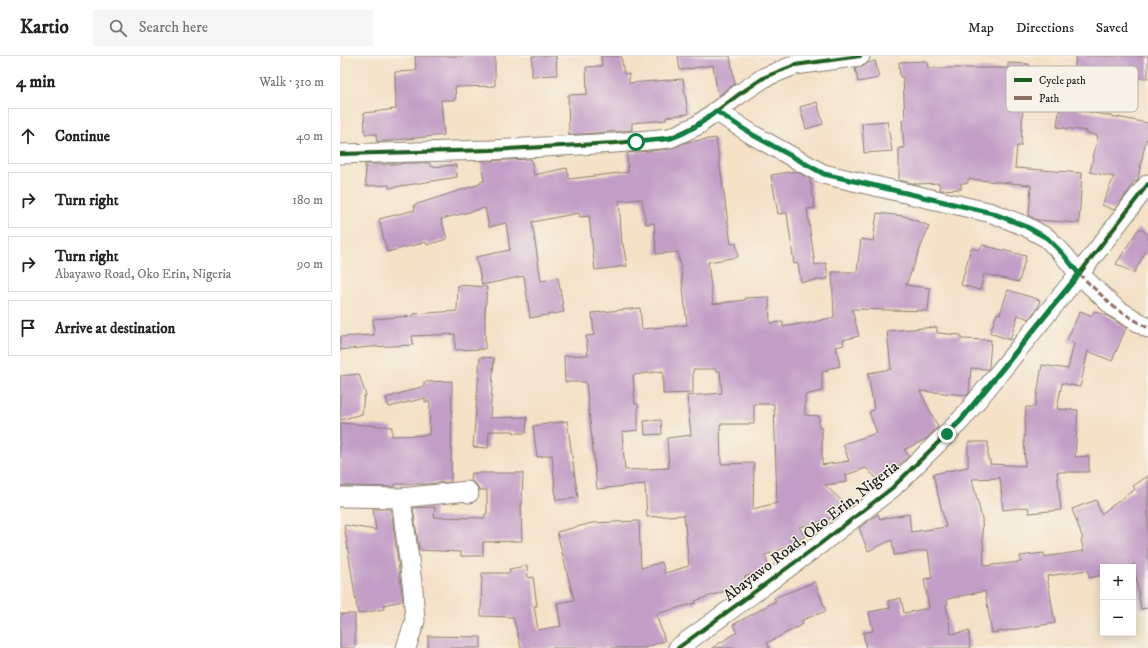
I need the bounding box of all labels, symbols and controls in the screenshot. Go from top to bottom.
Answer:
search box [93,10,373,46]
text: Kartio [20,16,69,39]
icon: search [107,17,129,39]
text: Search here [139,18,208,37]
text: Map [968,19,994,37]
text: Directions [1016,19,1074,37]
text: Saved [1096,19,1128,37]
legend [1006,66,1138,112]
text: 4 min [16,71,55,93]
text: Walk · 310 m [259,74,324,90]
text: Cycle path [1039,74,1086,88]
text: Path [1039,92,1060,106]
icon: ahead [17,125,39,147]
text: Continue [55,127,110,146]
text: 40 m [296,128,323,144]
route start [627,133,645,151]
icon: right [17,189,39,211]
text: Turn right [55,191,118,210]
text: 180 m [292,192,323,208]
text: Turn right [55,247,118,266]
icon: right [17,253,39,275]
text: 90 m [297,256,323,272]
text: Abayawo Road, Oko Erin, Nigeria [55,266,231,282]
icon: arrive [17,317,39,339]
text: Arrive at destination [55,319,175,338]
route end [938,425,956,443]
street label: Abayawo Road, Oko Erin, Nigeria [719,456,903,606]
map controls [1100,564,1136,636]
button: + [1100,564,1136,600]
button: − [1100,600,1136,636]

